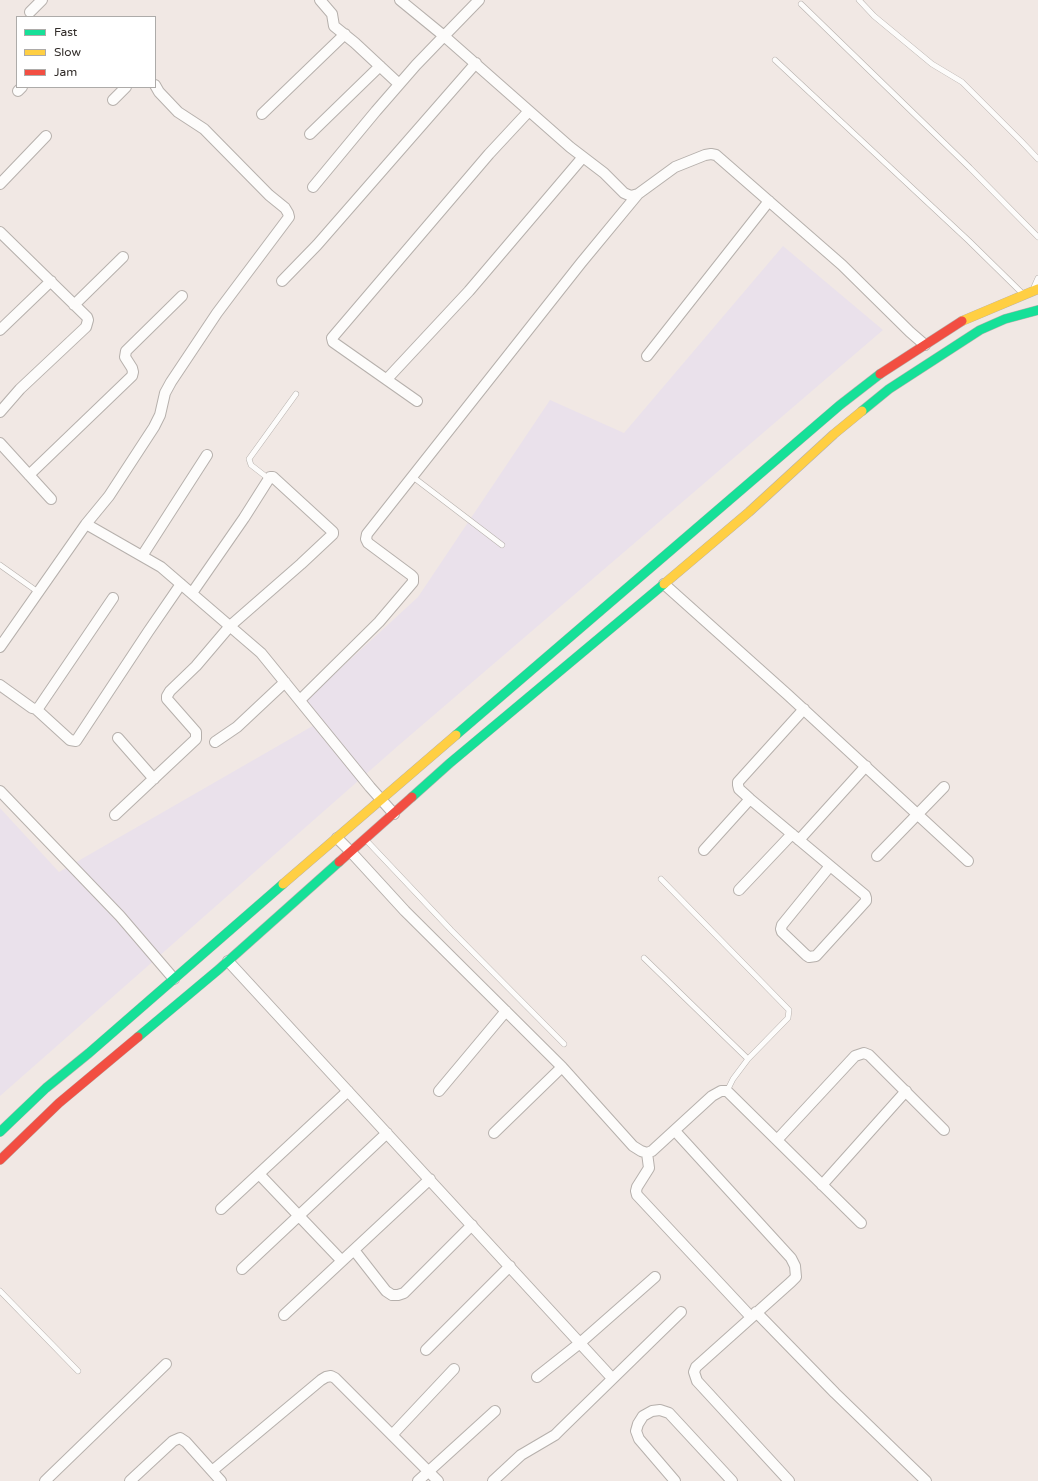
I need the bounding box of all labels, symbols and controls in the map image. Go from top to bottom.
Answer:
legend [16,16,156,88]
text: Fast [54,25,77,39]
text: Slow [54,45,81,59]
text: Jam [54,65,77,79]

